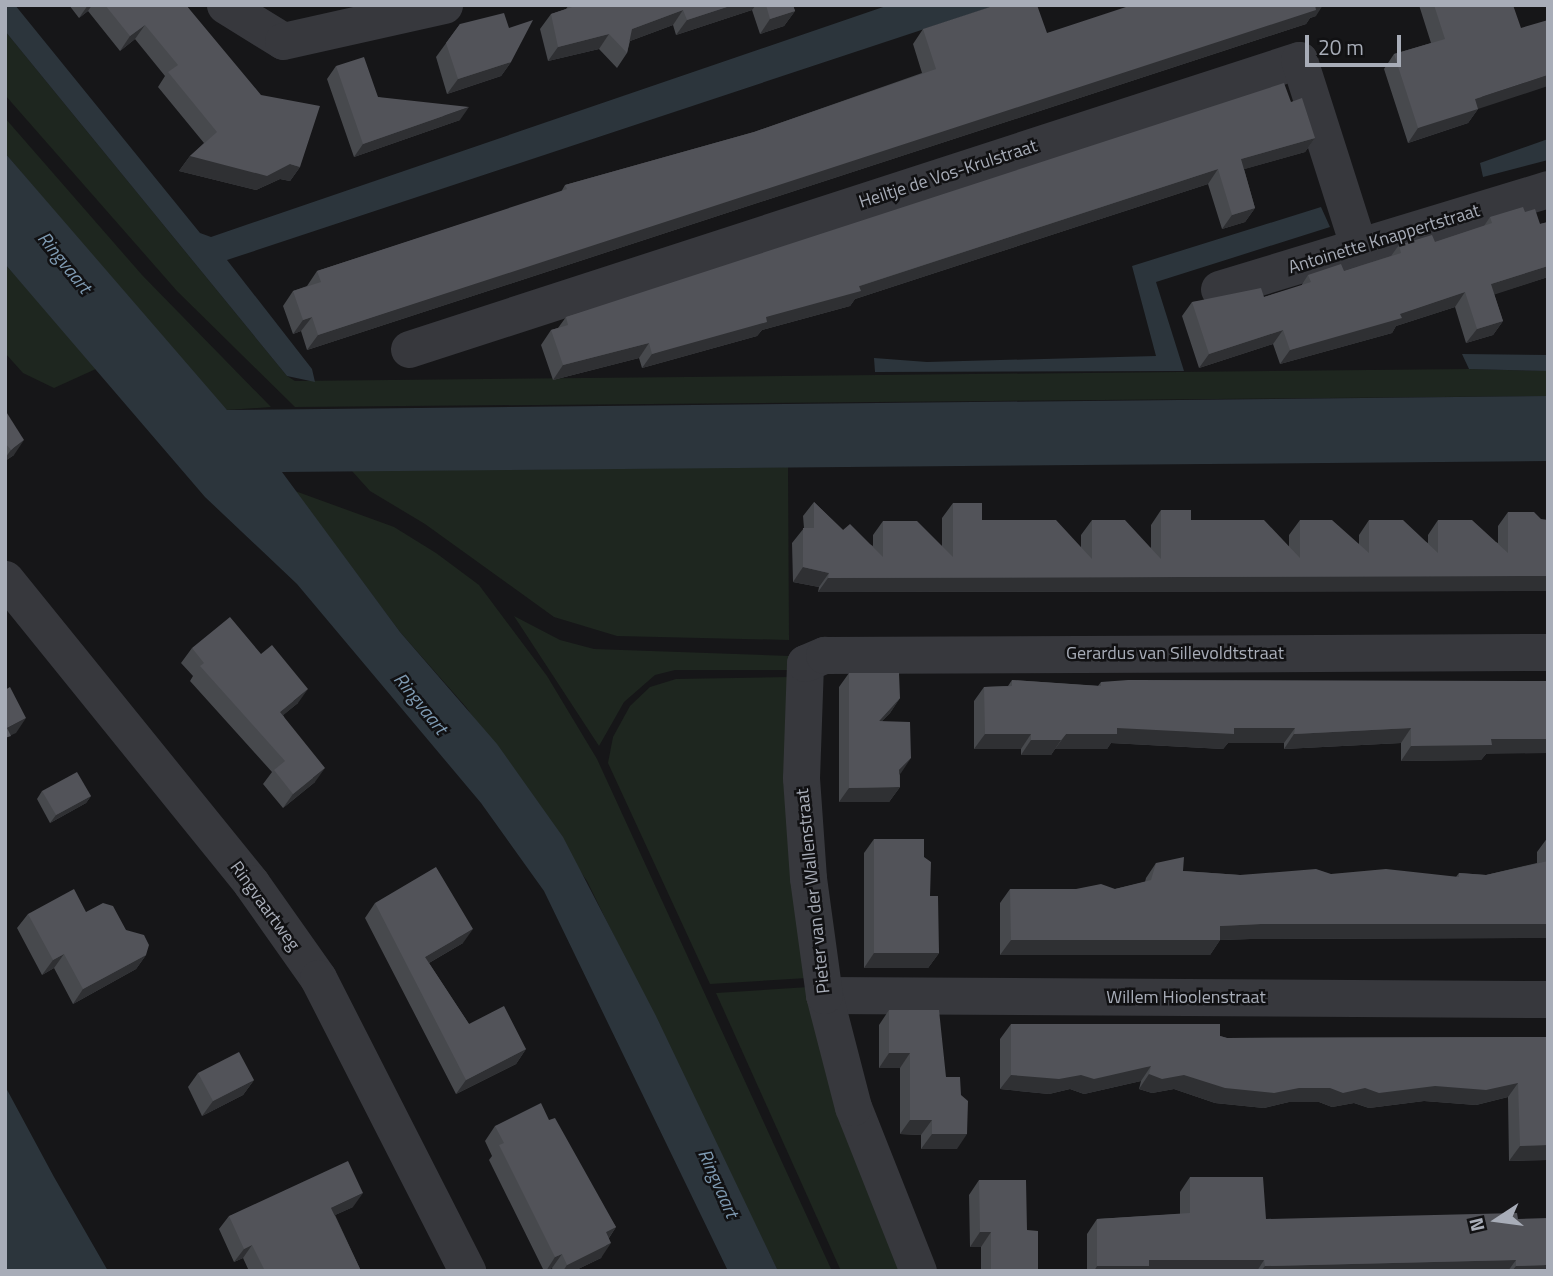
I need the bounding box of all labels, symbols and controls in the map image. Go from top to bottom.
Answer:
scale bar [1308,21,1404,65]
text: 20 m [1318,31,1364,63]
street label: Heiltje de Vos-Krulstraat [856,135,1040,213]
street label: Antoinette Knappertstraat [1286,200,1482,278]
water label: Ringvaart [33,227,97,297]
street label: Gerardus van Sillevoldtstraat [1066,642,1284,664]
water label: Ringvaart [389,668,453,738]
street label: Pieter van der Wallenstraat [791,787,835,995]
street label: Ringvaartweg [225,857,305,955]
street label: Willem Hioolenstraat [1106,986,1266,1008]
water label: Ringvaart [694,1145,744,1221]
north arrow [1462,1185,1532,1255]
text: N [1460,1215,1492,1235]

